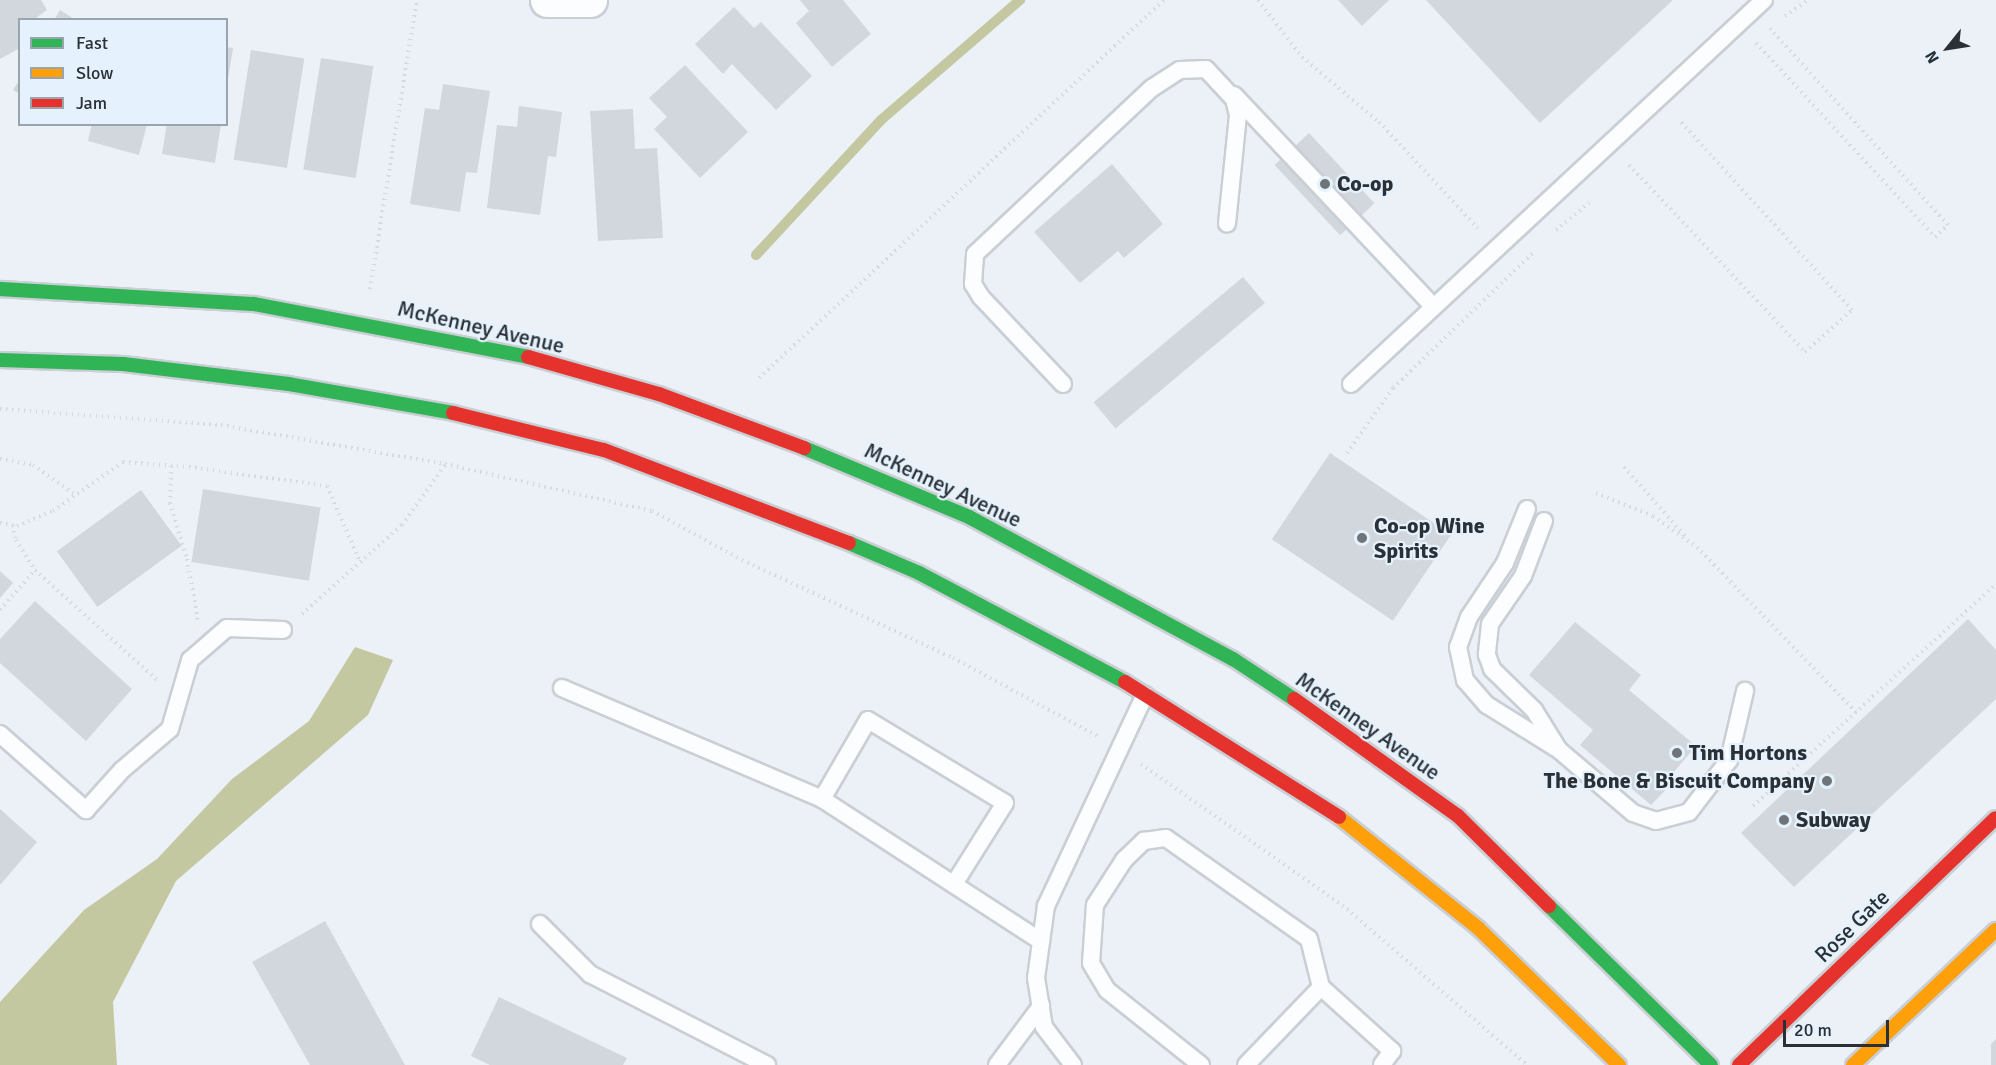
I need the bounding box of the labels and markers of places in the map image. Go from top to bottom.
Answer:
place label: Co-op [1337,171,1393,197]
marker: Co-op [1318,177,1332,191]
place label: Co-op Wine Spirits [1374,512,1485,564]
marker: Co-op Wine Spirits [1355,531,1369,545]
place label: Tim Hortons [1689,740,1807,766]
marker: Tim Hortons [1670,746,1684,760]
place label: The Bone & Biscuit Company [1544,768,1815,794]
marker: The Bone & Biscuit Company [1820,774,1834,788]
place label: Subway [1796,807,1871,833]
marker: Subway [1777,813,1791,827]

